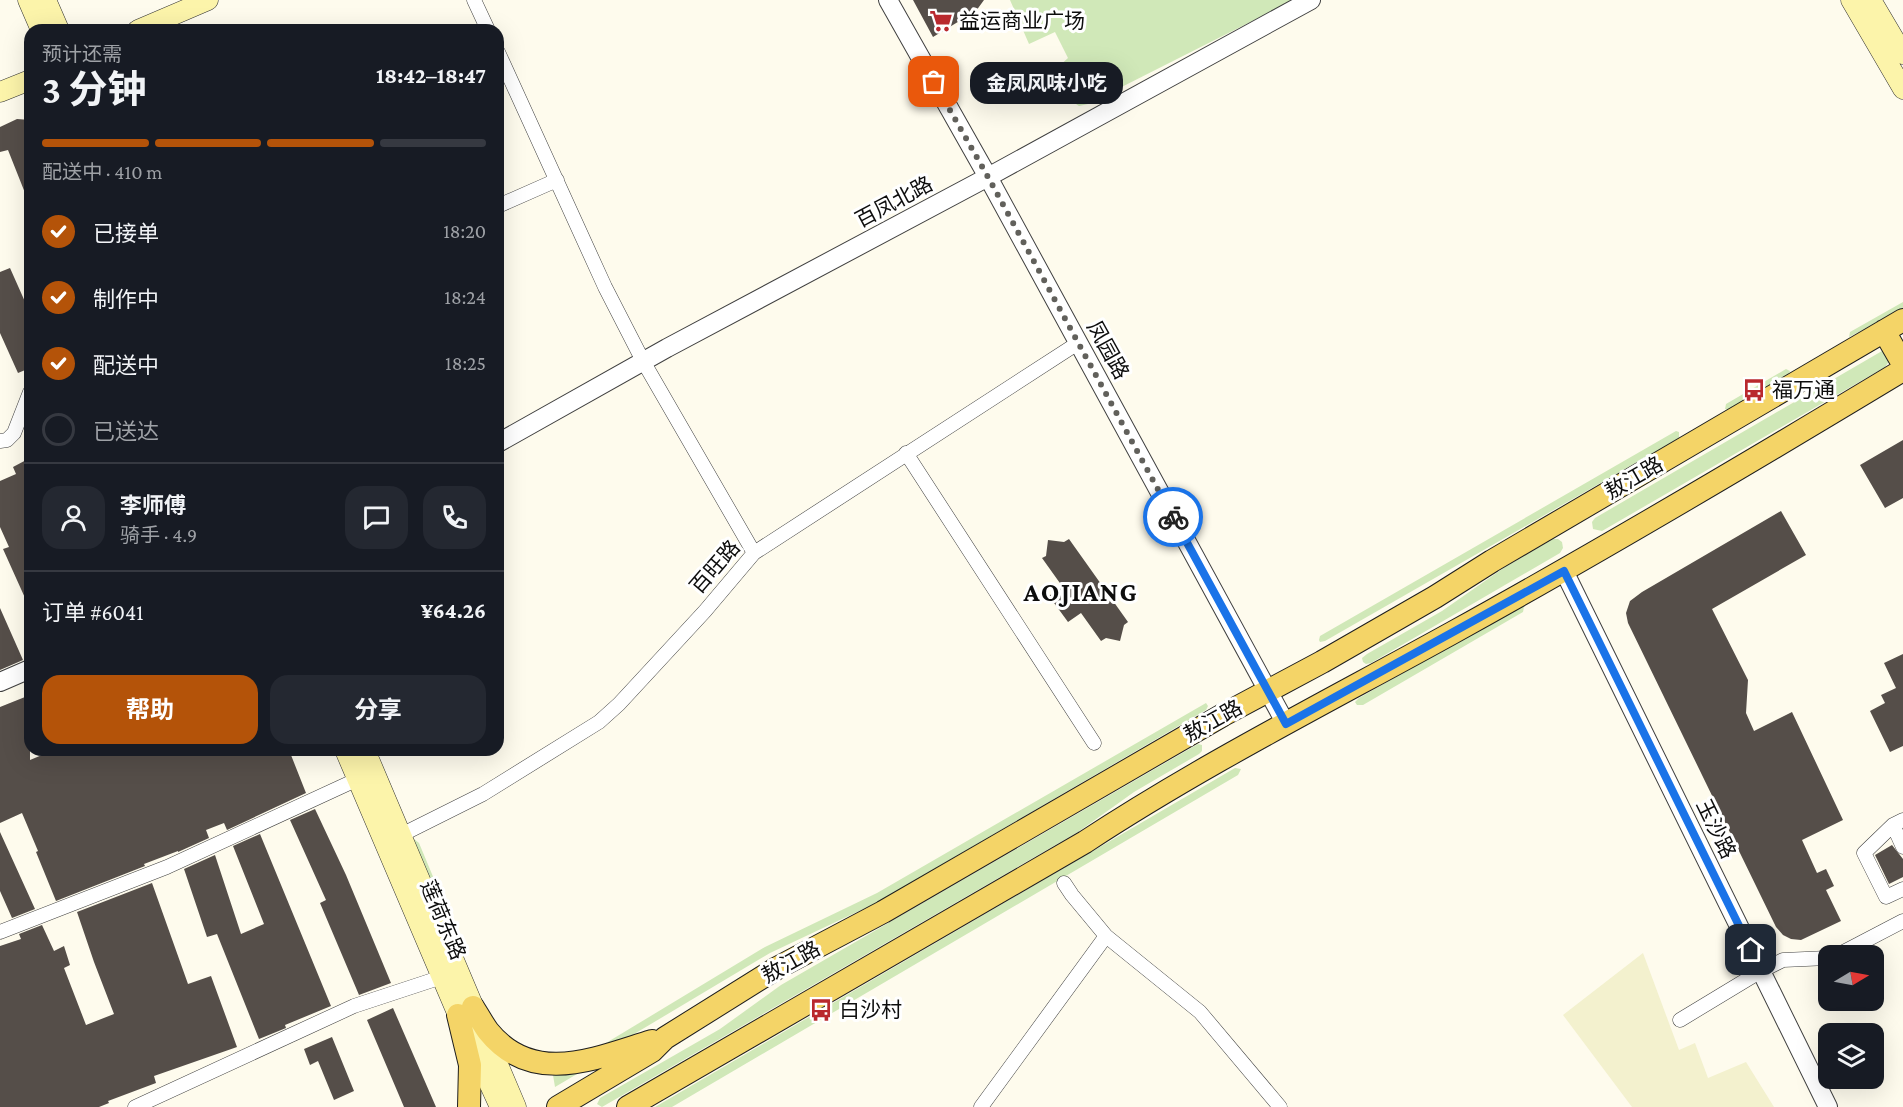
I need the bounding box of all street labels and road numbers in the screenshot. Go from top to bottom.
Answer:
street label: 百凤北路 [851,172,937,232]
street label: 凤园路 [1082,317,1134,383]
street label: 敖江路 [1601,452,1667,504]
street label: 百旺路 [685,535,745,599]
street label: 敖江路 [1180,695,1246,747]
street label: 玉沙路 [1691,795,1741,863]
street label: 莲荷东路 [416,877,470,963]
street label: 敖江路 [758,936,824,988]

